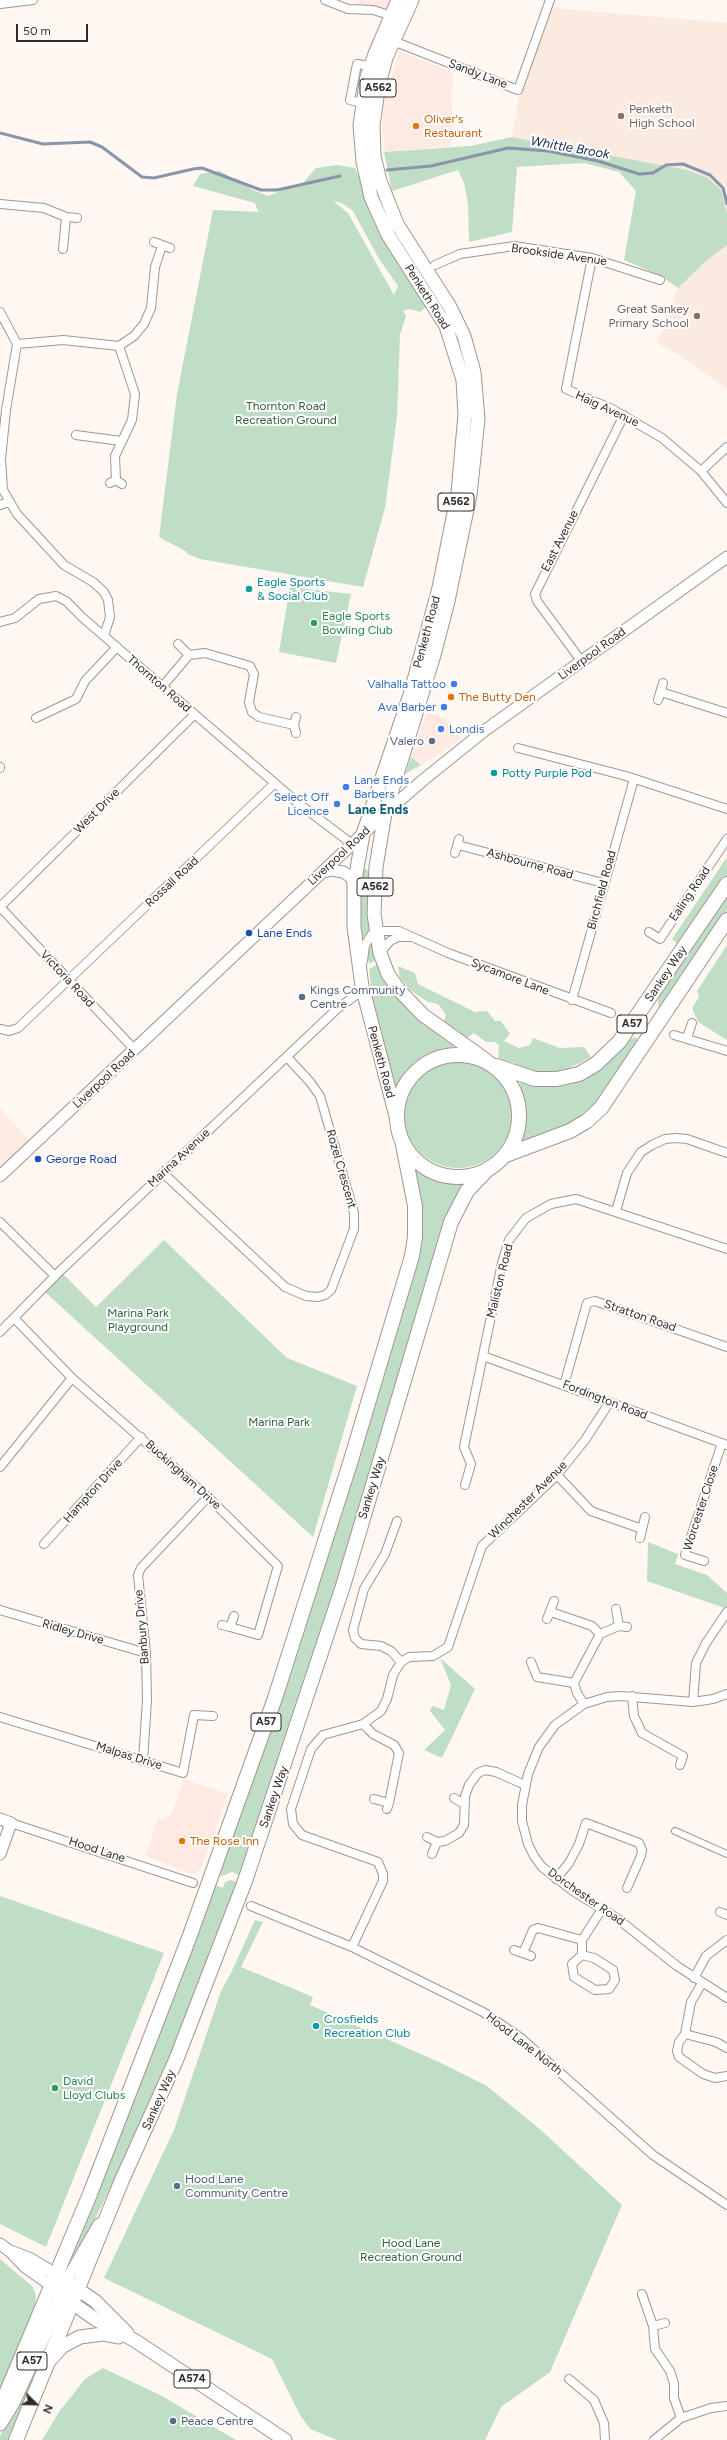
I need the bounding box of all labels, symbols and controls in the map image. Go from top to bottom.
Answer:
scale bar [18,16,90,42]
text: 50 m [23,24,51,38]
street label: Sandy Lane [446,56,510,92]
road number: A562 [360,79,396,97]
place label: Penketh High School [629,102,695,130]
marker: Penketh High School [616,111,626,121]
place label: Oliver's Restaurant [424,112,482,140]
marker: Oliver's Restaurant [411,121,421,131]
water label: Whittle Brook [529,133,611,163]
street label: Brookside Avenue [510,241,608,269]
street label: Penketh Road [401,262,453,332]
place label: Great Sankey Primary School [608,302,689,330]
marker: Great Sankey Primary School [692,311,702,321]
street label: Haig Avenue [573,388,641,430]
park label: Thornton Road Recreation Ground [235,399,337,427]
road number: A562 [438,493,474,511]
street label: East Avenue [538,508,582,574]
place label: Eagle Sports & Social Club [257,575,328,603]
marker: Eagle Sports & Social Club [244,584,254,594]
street label: Penketh Road [410,594,444,670]
place label: Eagle Sports Bowling Club [322,609,393,637]
marker: Eagle Sports Bowling Club [309,618,319,628]
street label: Liverpool Road [555,625,629,683]
street label: Thornton Road [124,652,194,716]
place label: Valhalla Tattoo [367,677,446,691]
marker: Valhalla Tattoo [449,679,459,689]
place label: The Butty Den [459,690,536,704]
marker: The Butty Den [446,692,456,702]
place label: Ava Barber [378,700,436,714]
marker: Ava Barber [439,702,449,712]
place label: Londis [449,722,484,736]
marker: Londis [436,724,446,734]
place label: Valero [390,734,424,748]
marker: Valero [427,736,437,746]
place label: Potty Purple Pod [502,766,592,780]
marker: Potty Purple Pod [489,768,499,778]
place label: Lane Ends Barbers [354,773,409,801]
marker: Lane Ends Barbers [341,782,351,792]
street label: West Drive [71,785,123,837]
place label: Select Off Licence [274,790,329,818]
marker: Select Off Licence [332,799,342,809]
district label: Lane Ends [348,802,408,818]
street label: Liverpool Road [305,823,373,889]
street label: Ashbourne Road [485,846,575,882]
street label: Birchfield Road [585,849,619,931]
street label: Rossall Road [142,854,202,910]
street label: Ealing Road [666,864,714,924]
road number: A562 [357,878,393,896]
place label: Lane Ends [257,926,312,940]
marker: Lane Ends [244,928,254,938]
street label: Sankey Way [642,943,690,1005]
street label: Victoria Road [37,948,97,1010]
street label: Sycamore Lane [469,955,551,999]
place label: Kings Community Centre [310,983,405,1011]
marker: Kings Community Centre [297,992,307,1002]
road number: A57 [617,1015,647,1033]
street label: Penketh Road [364,1024,398,1100]
street label: Liverpool Road [70,1046,138,1112]
street label: Marina Avenue [145,1126,213,1190]
street label: Rozel Crescent [323,1128,359,1210]
place label: George Road [46,1152,117,1166]
marker: George Road [33,1154,43,1164]
street label: Maliston Road [484,1242,516,1320]
street label: Stratton Road [602,1297,678,1335]
park label: Marina Park Playground [107,1306,169,1334]
street label: Fordington Road [561,1377,649,1423]
park label: Marina Park [248,1415,310,1429]
street label: Buckingham Drive [142,1437,224,1513]
street label: Sankey Way [356,1455,388,1521]
street label: Hampton Drive [60,1456,126,1526]
street label: Winchester Avenue [486,1458,570,1542]
street label: Worcester Close [680,1463,722,1553]
street label: Banbury Drive [132,1589,152,1665]
street label: Ridley Drive [41,1616,105,1648]
road number: A57 [251,1713,281,1731]
street label: Malpas Drive [94,1739,164,1773]
street label: Sankey Way [257,1764,291,1830]
street label: Hood Lane [67,1834,127,1866]
place label: The Rose Inn [190,1834,259,1848]
marker: The Rose Inn [177,1836,187,1846]
street label: Dorchester Road [545,1865,627,1929]
street label: Hood Lane North [483,2010,565,2078]
place label: Crosfields Recreation Club [324,2012,410,2040]
marker: Crosfields Recreation Club [311,2021,321,2031]
street label: Sankey Way [139,2067,179,2133]
place label: David Lloyd Clubs [63,2074,125,2102]
marker: David Lloyd Clubs [50,2083,60,2093]
place label: Hood Lane Community Centre [185,2172,288,2200]
marker: Hood Lane Community Centre [172,2181,182,2191]
park label: Hood Lane Recreation Ground [360,2236,462,2264]
road number: A57 [17,2352,47,2370]
road number: A574 [174,2370,210,2388]
north arrow [16,2384,56,2424]
text: N [40,2402,55,2415]
place label: Peace Centre [181,2414,254,2428]
marker: Peace Centre [168,2416,178,2426]

